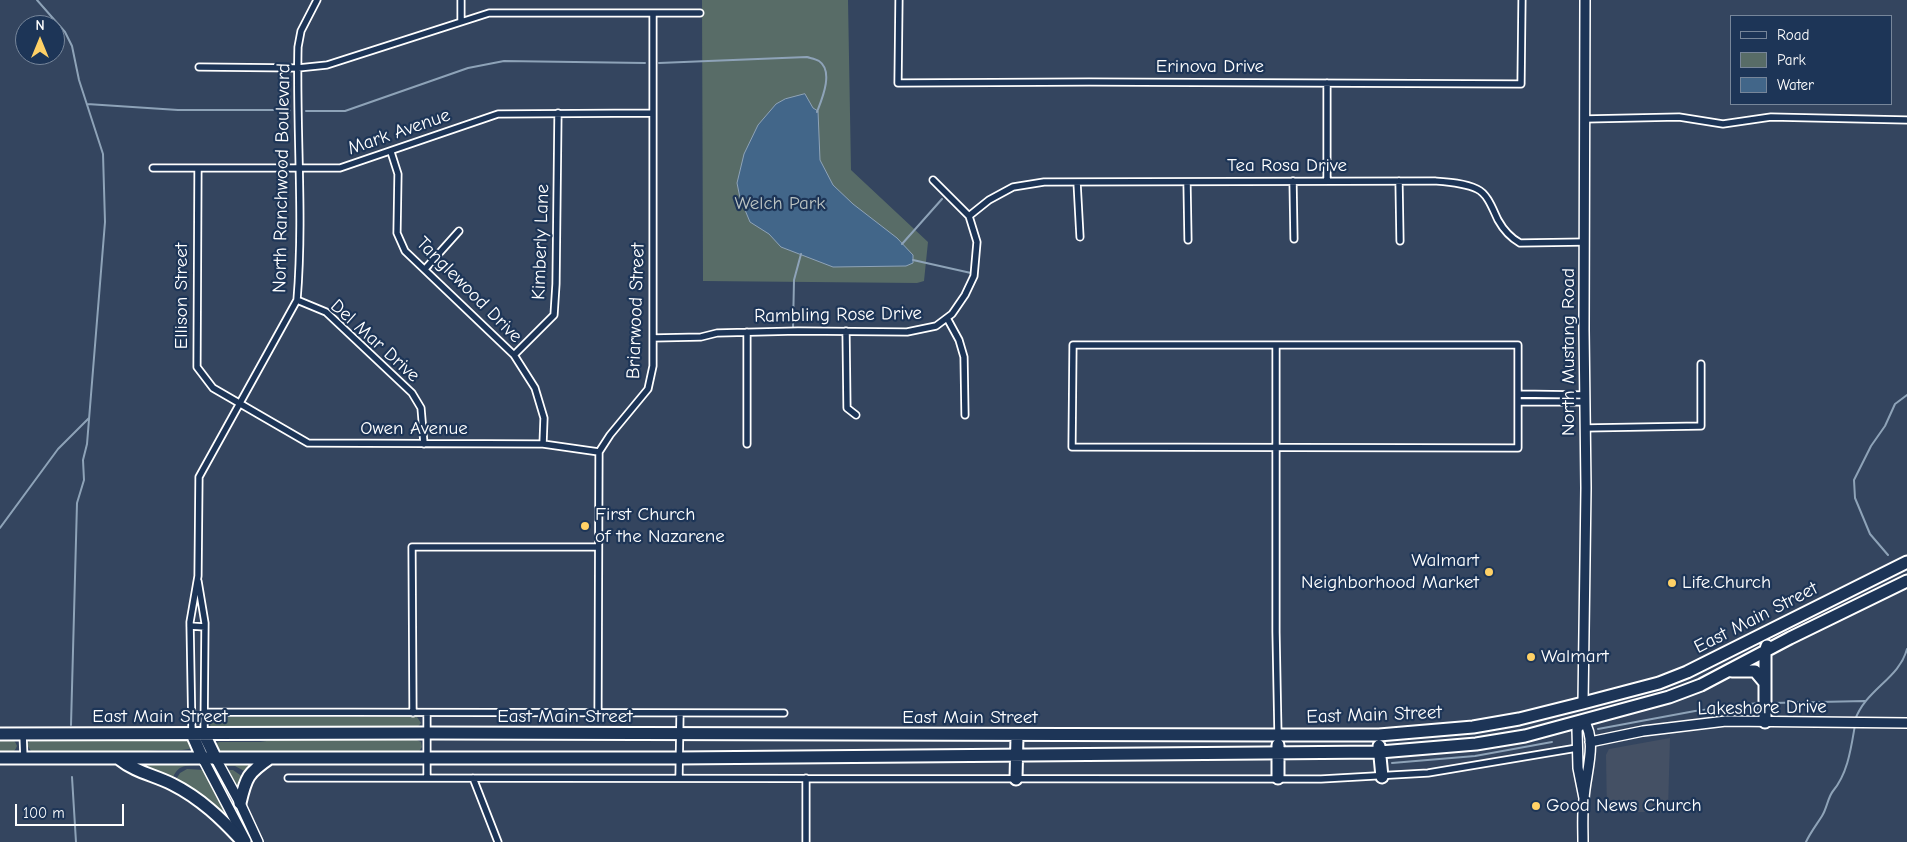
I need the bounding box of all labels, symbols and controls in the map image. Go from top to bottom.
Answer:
north arrow [15,15,65,65]
legend [1730,15,1892,105]
text: N [35,17,45,34]
text: Road [1777,26,1809,44]
text: Park [1777,51,1806,69]
street label: Erinova Drive [1156,56,1264,78]
street label: North Ranchwood Boulevard [269,63,295,293]
text: Water [1777,76,1814,94]
street label: Mark Avenue [345,104,453,160]
street label: Tea Rosa Drive [1227,155,1347,177]
street label: Kimberly Lane [528,184,554,300]
park label: Welch Park [735,193,825,215]
street label: Tanglewood Drive [411,232,527,348]
street label: Ellison Street [171,243,193,349]
street label: Briarwood Street [622,243,650,379]
street label: North Mustang Road [1558,268,1580,436]
street label: Del Mar Drive [326,295,424,387]
street label: Rambling Rose Drive [754,302,922,328]
street label: Owen Avenue [360,418,468,440]
place label: First Church of the Nazarene [595,504,725,548]
marker: First Church of the Nazarene [579,520,591,532]
place label: Walmart Neighborhood Market [1301,550,1479,594]
marker: Walmart Neighborhood Market [1483,566,1495,578]
place label: Life.Church [1682,572,1771,594]
marker: Life.Church [1666,577,1678,589]
street label: East Main Street [1690,577,1822,659]
place label: Walmart [1541,646,1609,668]
marker: Walmart [1525,651,1537,663]
street label: Lakeshore Drive [1697,695,1827,721]
street label: East Main Street [1306,701,1442,729]
street label: East Main Street [92,706,228,728]
street label: East Main Street [497,706,633,728]
street label: East Main Street [902,707,1038,729]
scale bar [18,794,126,826]
place label: Good News Church [1546,795,1702,817]
marker: Good News Church [1530,800,1542,812]
text: 100 m [23,804,65,822]

